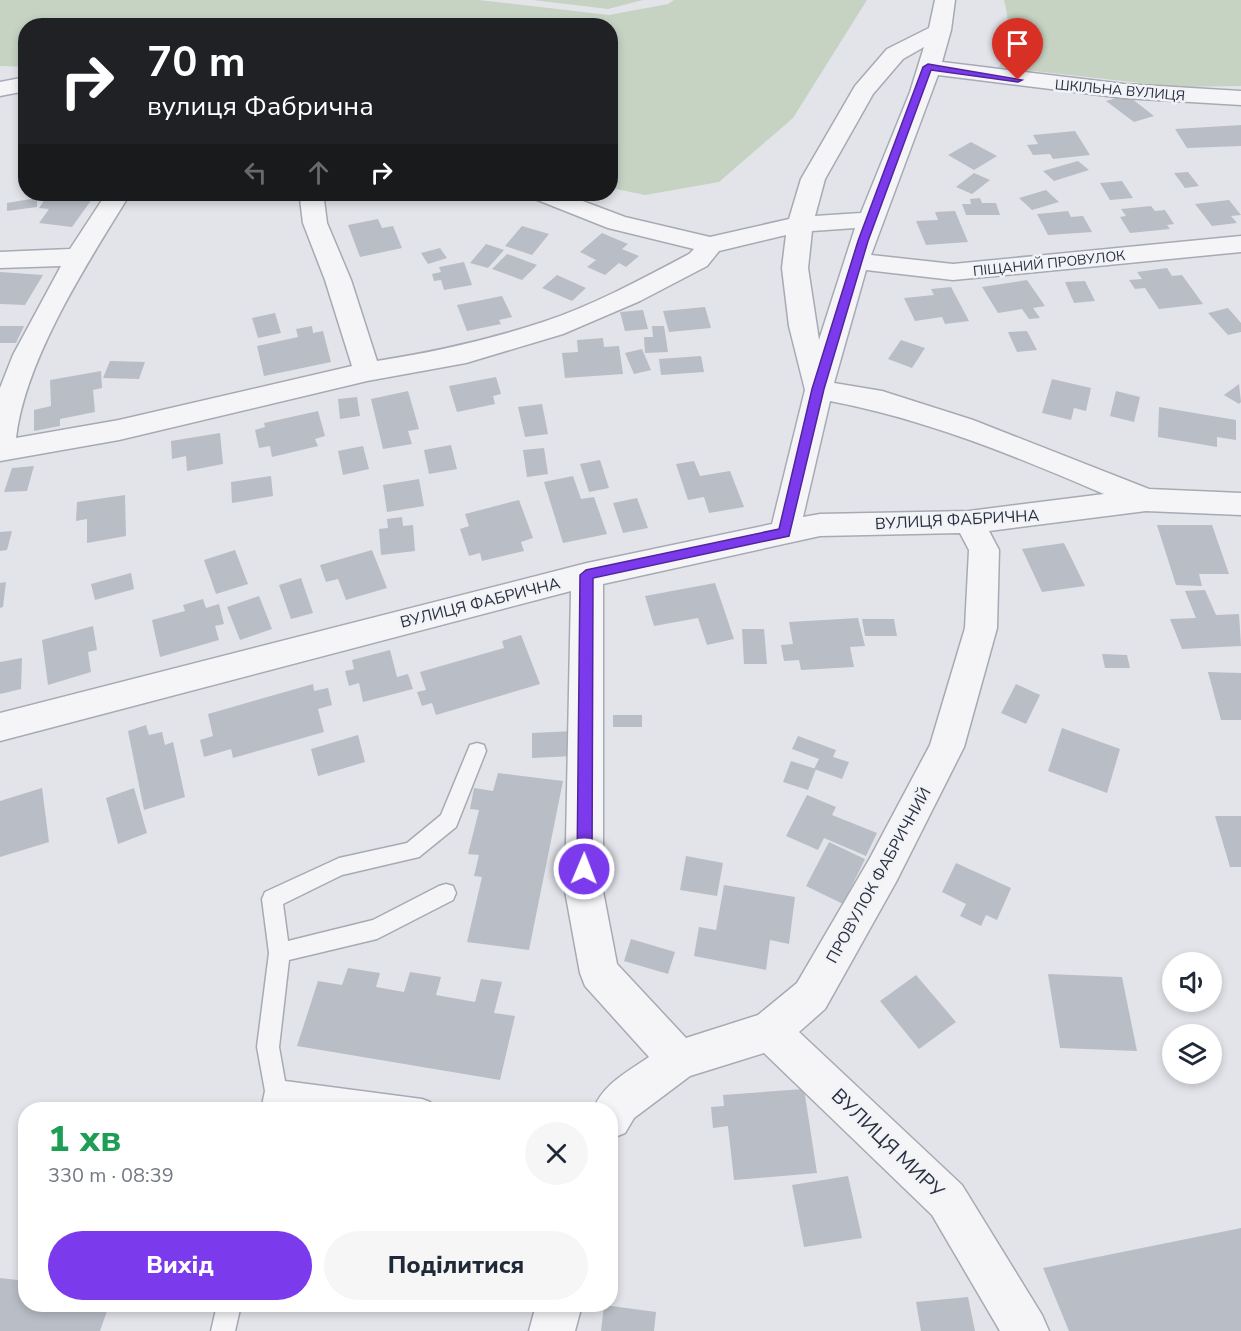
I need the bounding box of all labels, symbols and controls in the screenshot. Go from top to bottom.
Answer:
pin [992,18,1043,80]
icon: arrive [1001,27,1034,60]
text: 70 m [147,34,246,91]
icon: right [48,42,126,120]
street label: ШКІЛЬНА ВУЛИЦЯ [1054,75,1186,106]
text: вулиця Фабрична [147,88,374,125]
icon: left [239,156,272,189]
icon: ahead [302,156,335,189]
icon: right [365,156,398,189]
street label: ПІЩАНИЙ ПРОВУЛОК [972,246,1126,281]
street label: ВУЛИЦЯ ФАБРИЧНА [874,505,1040,535]
street label: ВУЛИЦЯ ФАБРИЧНА [398,572,563,634]
street label: ПРОВУЛОК ФАБРИЧНИЙ [821,784,936,967]
position arrow [552,837,616,901]
map controls [1162,952,1222,1084]
button: sound [1162,952,1222,1012]
button: layers [1162,1024,1222,1084]
street label: ВУЛИЦЯ МИРУ [825,1083,950,1204]
text: 1 хв [48,1115,121,1164]
button: close [525,1122,588,1185]
text: 330 m · 08:39 [48,1162,174,1189]
button: Вихід [48,1231,312,1300]
button: Поділитися [324,1231,588,1300]

